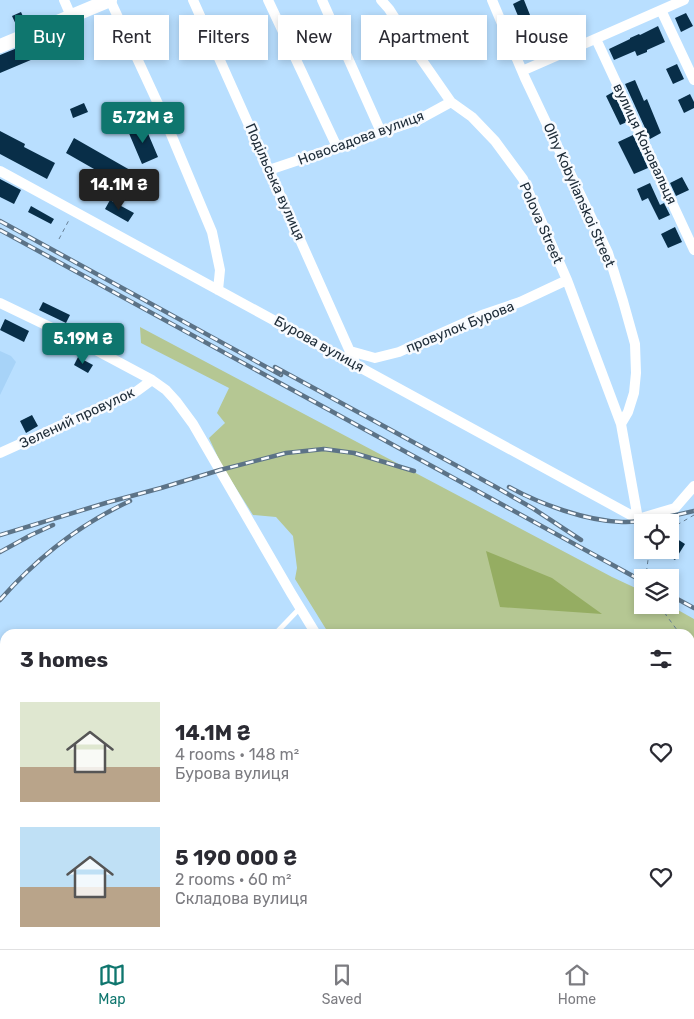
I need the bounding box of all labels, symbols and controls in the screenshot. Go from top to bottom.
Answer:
chip: Buy [15,15,84,60]
chip: Rent [94,15,169,60]
chip: Filters [179,15,268,60]
chip: New [278,15,351,60]
chip: Apartment [361,15,487,60]
chip: House [497,15,586,60]
street label: вулиця Коновальця [609,81,681,207]
pin: 5.72M ₴ [97,102,189,144]
street label: Новосадова вулиця [296,107,426,169]
text: 5.72M ₴ [112,108,174,127]
street label: Olhy Kobylianskoi Street [539,120,619,270]
street label: Подільська вулиця [242,121,308,243]
pin: 14.1M ₴ [73,168,165,211]
text: 14.1M ₴ [90,175,148,194]
street label: Polova Street [515,180,567,267]
street label: провулок Бурова [403,297,517,357]
street label: Бурова вулиця [271,312,367,376]
pin: 5.19M ₴ [37,322,129,365]
text: 5.19M ₴ [53,329,113,348]
street label: Зелений провулок [17,384,138,452]
map controls [634,514,679,614]
button: locate [634,514,679,559]
button: layers [634,569,679,614]
icon: filters [647,645,675,673]
text: 3 homes [20,647,108,672]
text: 14.1M ₴ [175,720,251,745]
icon: home [60,722,120,782]
icon: heart [647,738,675,766]
text: 4 rooms · 148 m² [175,745,299,764]
text: Бурова вулиця [175,764,289,783]
text: 5 190 000 ₴ [175,845,297,870]
icon: home [60,847,120,907]
icon: heart [647,863,675,891]
text: 2 rooms · 60 m² [175,870,292,889]
text: Складова вулиця [175,889,308,908]
tab: Map [98,961,126,1008]
tab: Saved [322,961,362,1008]
tab: Home [558,961,596,1008]

